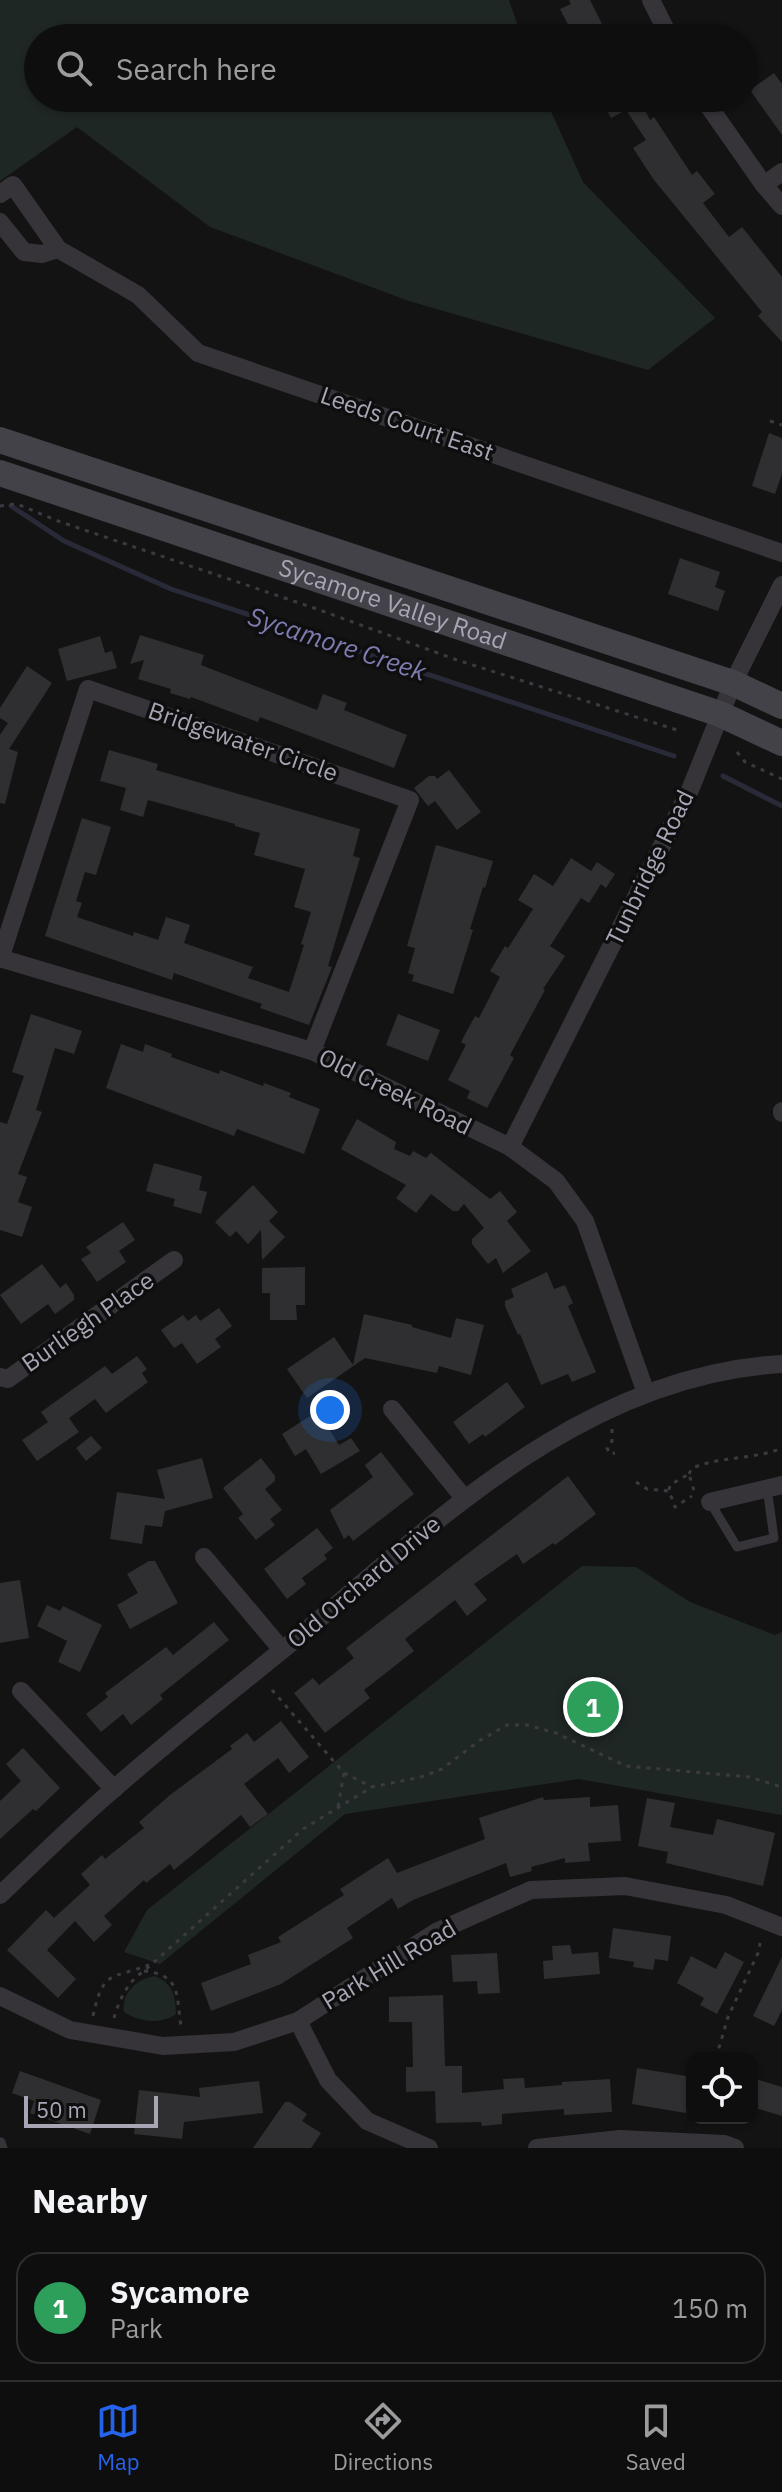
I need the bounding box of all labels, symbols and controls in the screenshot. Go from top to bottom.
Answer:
search box [24,24,758,112]
icon: search [52,46,96,90]
text: Search here [116,49,277,88]
street label: Leeds Court East [316,378,498,468]
street label: Sycamore Valley Road [275,550,511,656]
water label: Sycamore Creek [244,598,431,688]
street label: Bridgewater Circle [144,694,342,788]
street label: Tunbridge Road [598,785,701,951]
street label: Old Creek Road [314,1040,477,1142]
street label: Burliegh Place [15,1264,160,1379]
your location [310,1390,350,1430]
street label: Old Orchard Drive [280,1508,447,1655]
pin: 1 [567,1677,619,1737]
street label: Park Hill Road [316,1912,461,2017]
map controls [686,2052,758,2124]
button: locate [686,2052,758,2124]
scale bar [24,2092,158,2128]
text: 50 m [36,2095,87,2124]
text: Nearby [32,2178,147,2222]
text: Sycamore [110,2272,250,2311]
text: 1 [52,2291,68,2325]
text: 150 m [672,2291,748,2325]
text: Park [110,2311,163,2345]
tab: Map [96,2399,140,2476]
tab: Directions [333,2399,433,2476]
tab: Saved [626,2399,686,2476]

